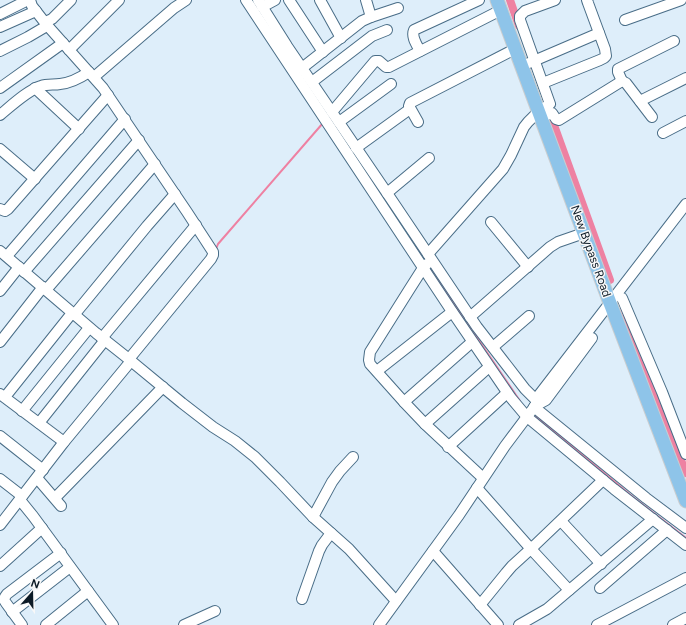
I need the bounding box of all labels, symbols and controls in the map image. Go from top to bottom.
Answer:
street label: New Bypass Road [568,203,614,299]
north arrow [12,573,52,613]
text: N [29,577,41,592]

